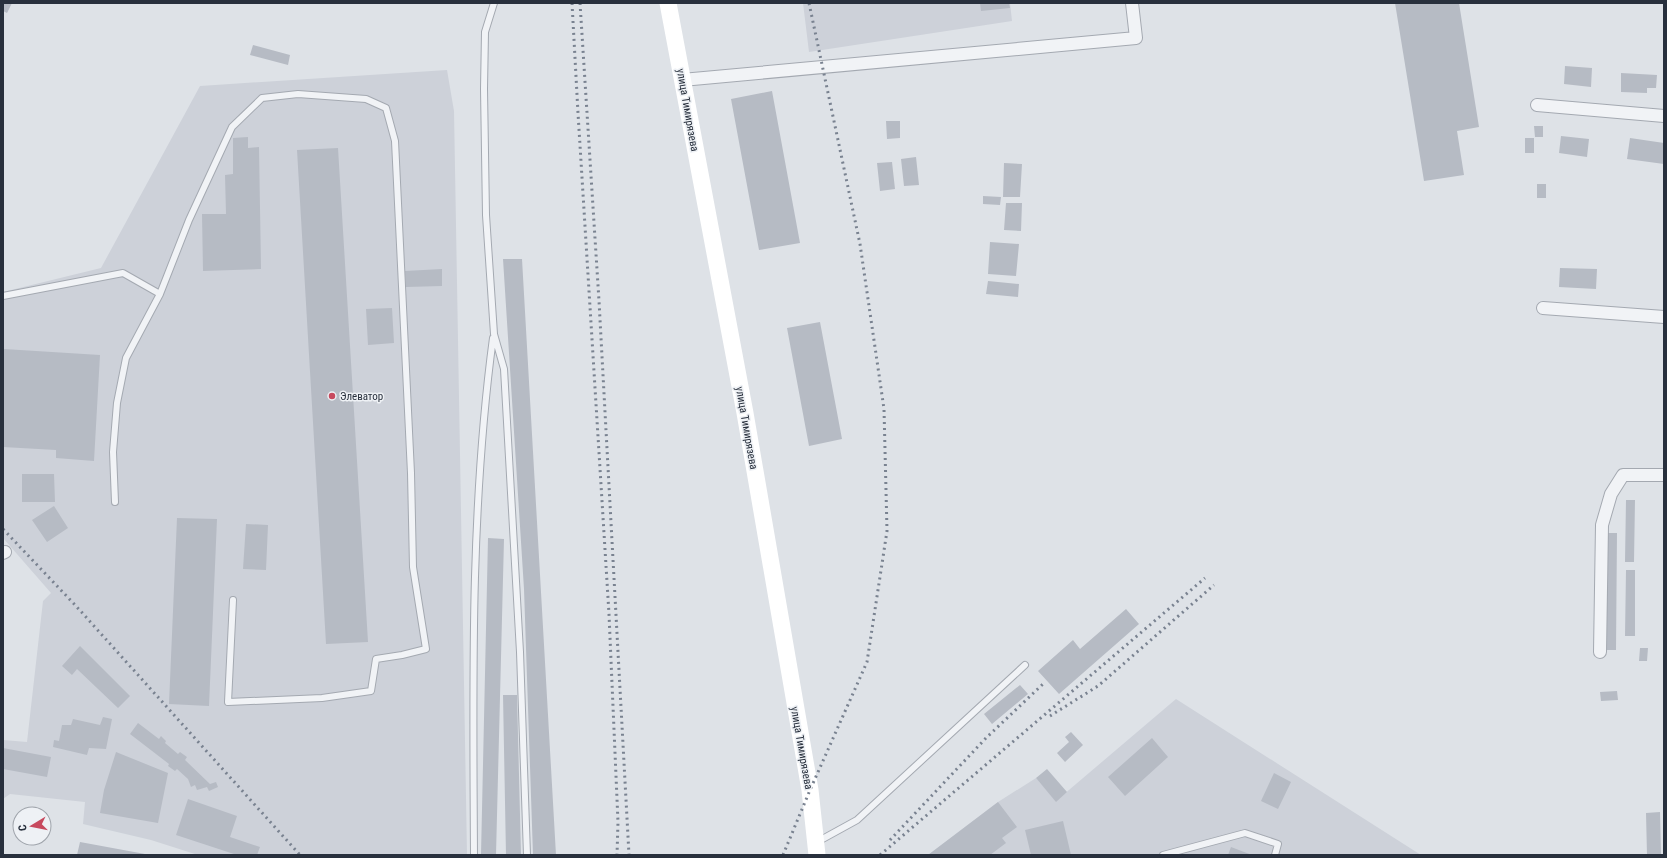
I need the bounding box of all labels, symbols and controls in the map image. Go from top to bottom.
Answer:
street label: улица Тимирязева [674,68,701,153]
street label: улица Тимирязева [733,386,760,471]
place label: Элеватор [340,390,383,403]
marker: Элеватор [327,391,337,401]
street label: улица Тимирязева [788,706,815,791]
north arrow [12,806,52,846]
text: С [16,823,30,832]

